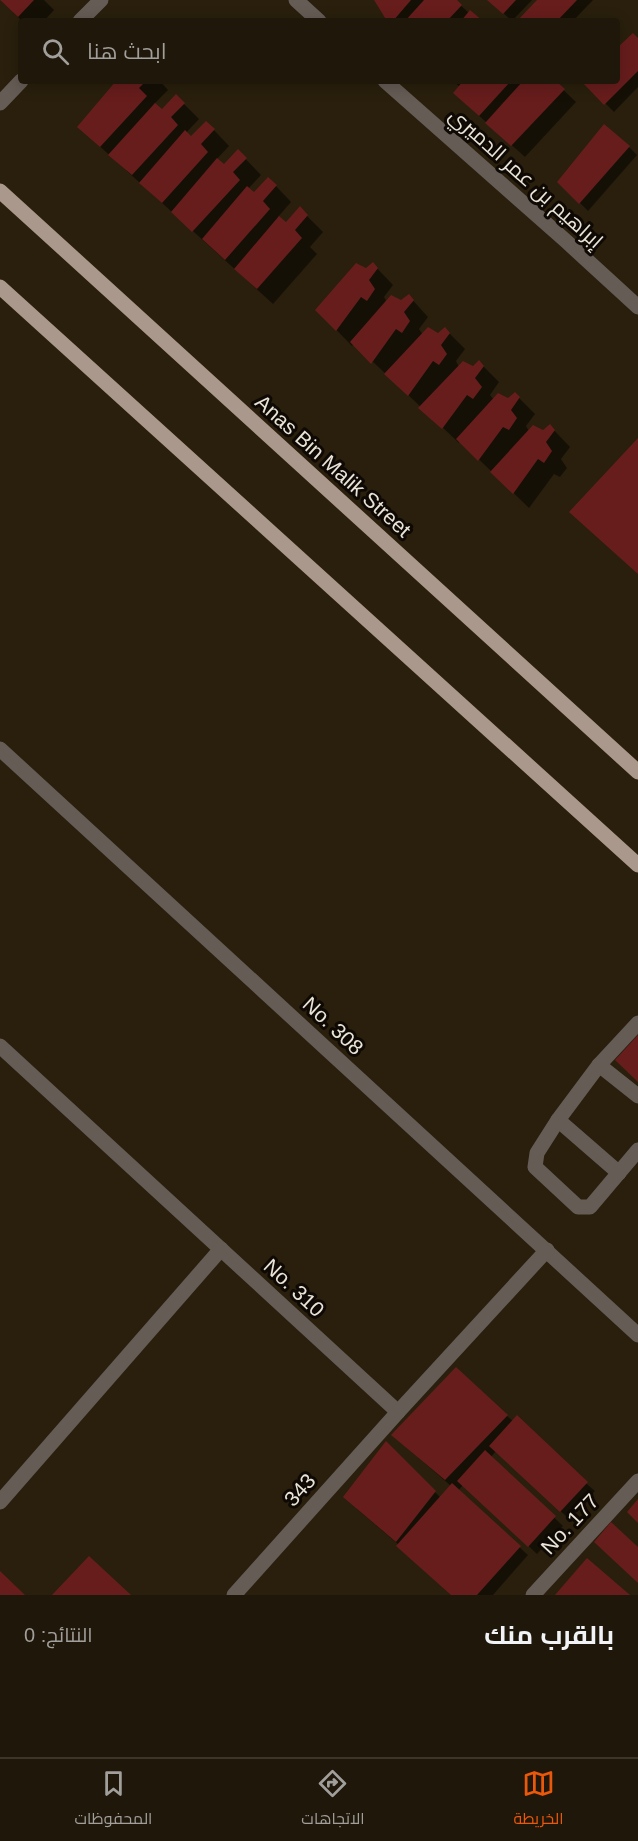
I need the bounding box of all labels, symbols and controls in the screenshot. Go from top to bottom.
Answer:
search box [18,18,620,84]
icon: search [39,35,72,68]
text: ابحث هنا [87,39,167,64]
street label: إبراهيم بن عمر الدميري [442,103,608,256]
street label: Anas Bin Malik Street [251,390,416,541]
street label: No. 308 [299,992,368,1059]
street label: No. 310 [260,1254,329,1321]
street label: 343 [279,1469,320,1510]
street label: No. 177 [536,1489,603,1558]
text: بالقرب منك [484,1620,614,1650]
text: النتائج: 0 [24,1624,93,1646]
tab: المحفوظات [74,1767,152,1833]
tab: الاتجاهات [301,1767,365,1833]
tab: الخريطة [514,1767,564,1833]

